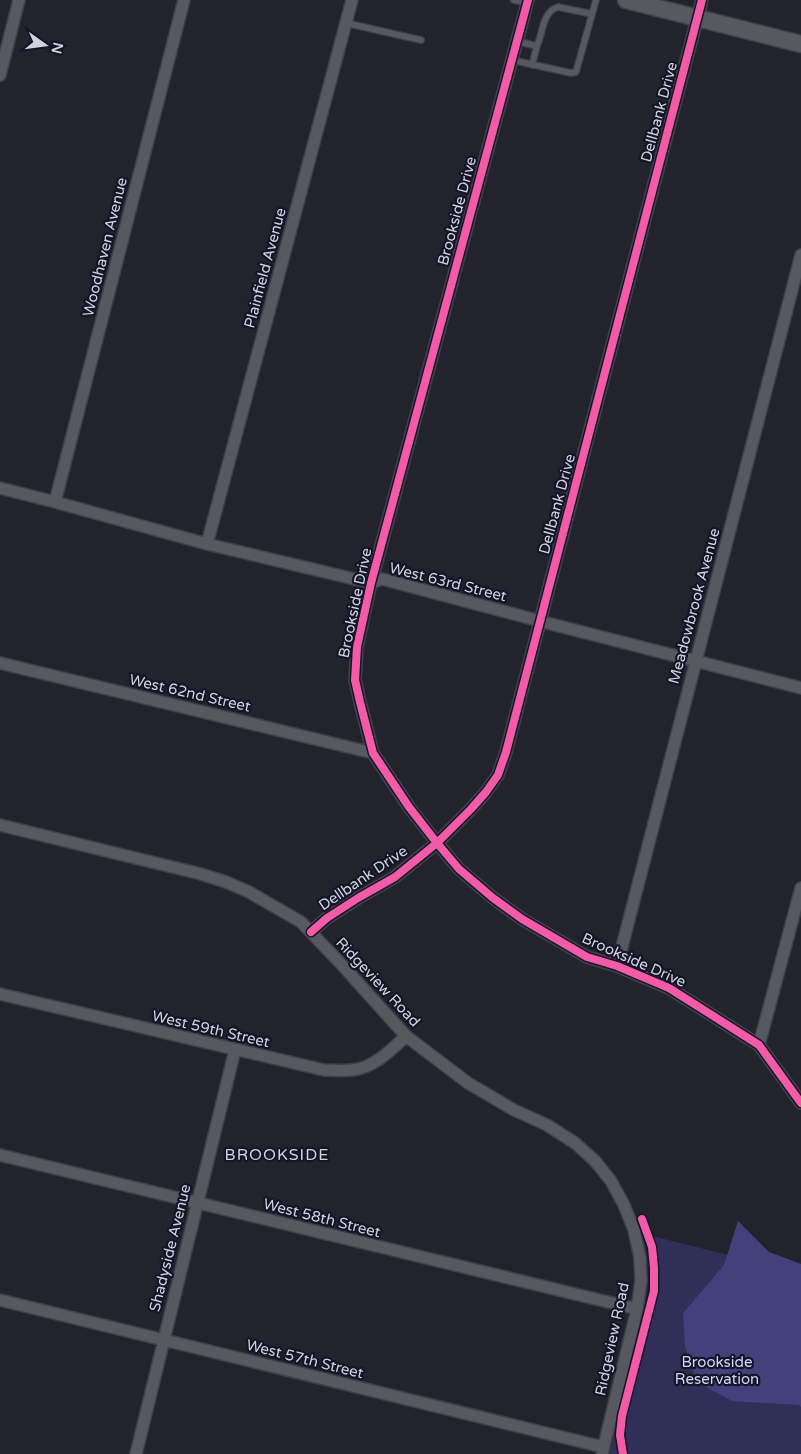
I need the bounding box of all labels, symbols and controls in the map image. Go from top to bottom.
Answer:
north arrow [20,20,70,70]
text: N [48,41,67,56]
street label: Dellbank Drive [637,60,681,164]
street label: Brookside Drive [434,155,480,267]
street label: Woodhaven Avenue [79,176,131,318]
street label: Plainfield Avenue [240,206,290,330]
street label: Dellbank Drive [535,452,579,556]
street label: Meadowbrook Avenue [665,526,723,686]
street label: Brookside Drive [335,546,375,660]
street label: West 63rd Street [387,559,509,605]
street label: West 62nd Street [128,670,253,716]
street label: Dellbank Drive [315,842,411,914]
street label: Brookside Drive [579,929,689,991]
street label: Ridgeview Road [332,934,424,1030]
street label: West 59th Street [150,1007,272,1051]
district label: BROOKSIDE [225,1145,329,1165]
street label: Shadyside Avenue [145,1182,195,1314]
street label: West 58th Street [261,1195,383,1241]
street label: Ridgeview Road [591,1281,633,1397]
street label: West 57th Street [244,1336,366,1382]
park label: Brookside Reservation [675,1353,759,1388]

